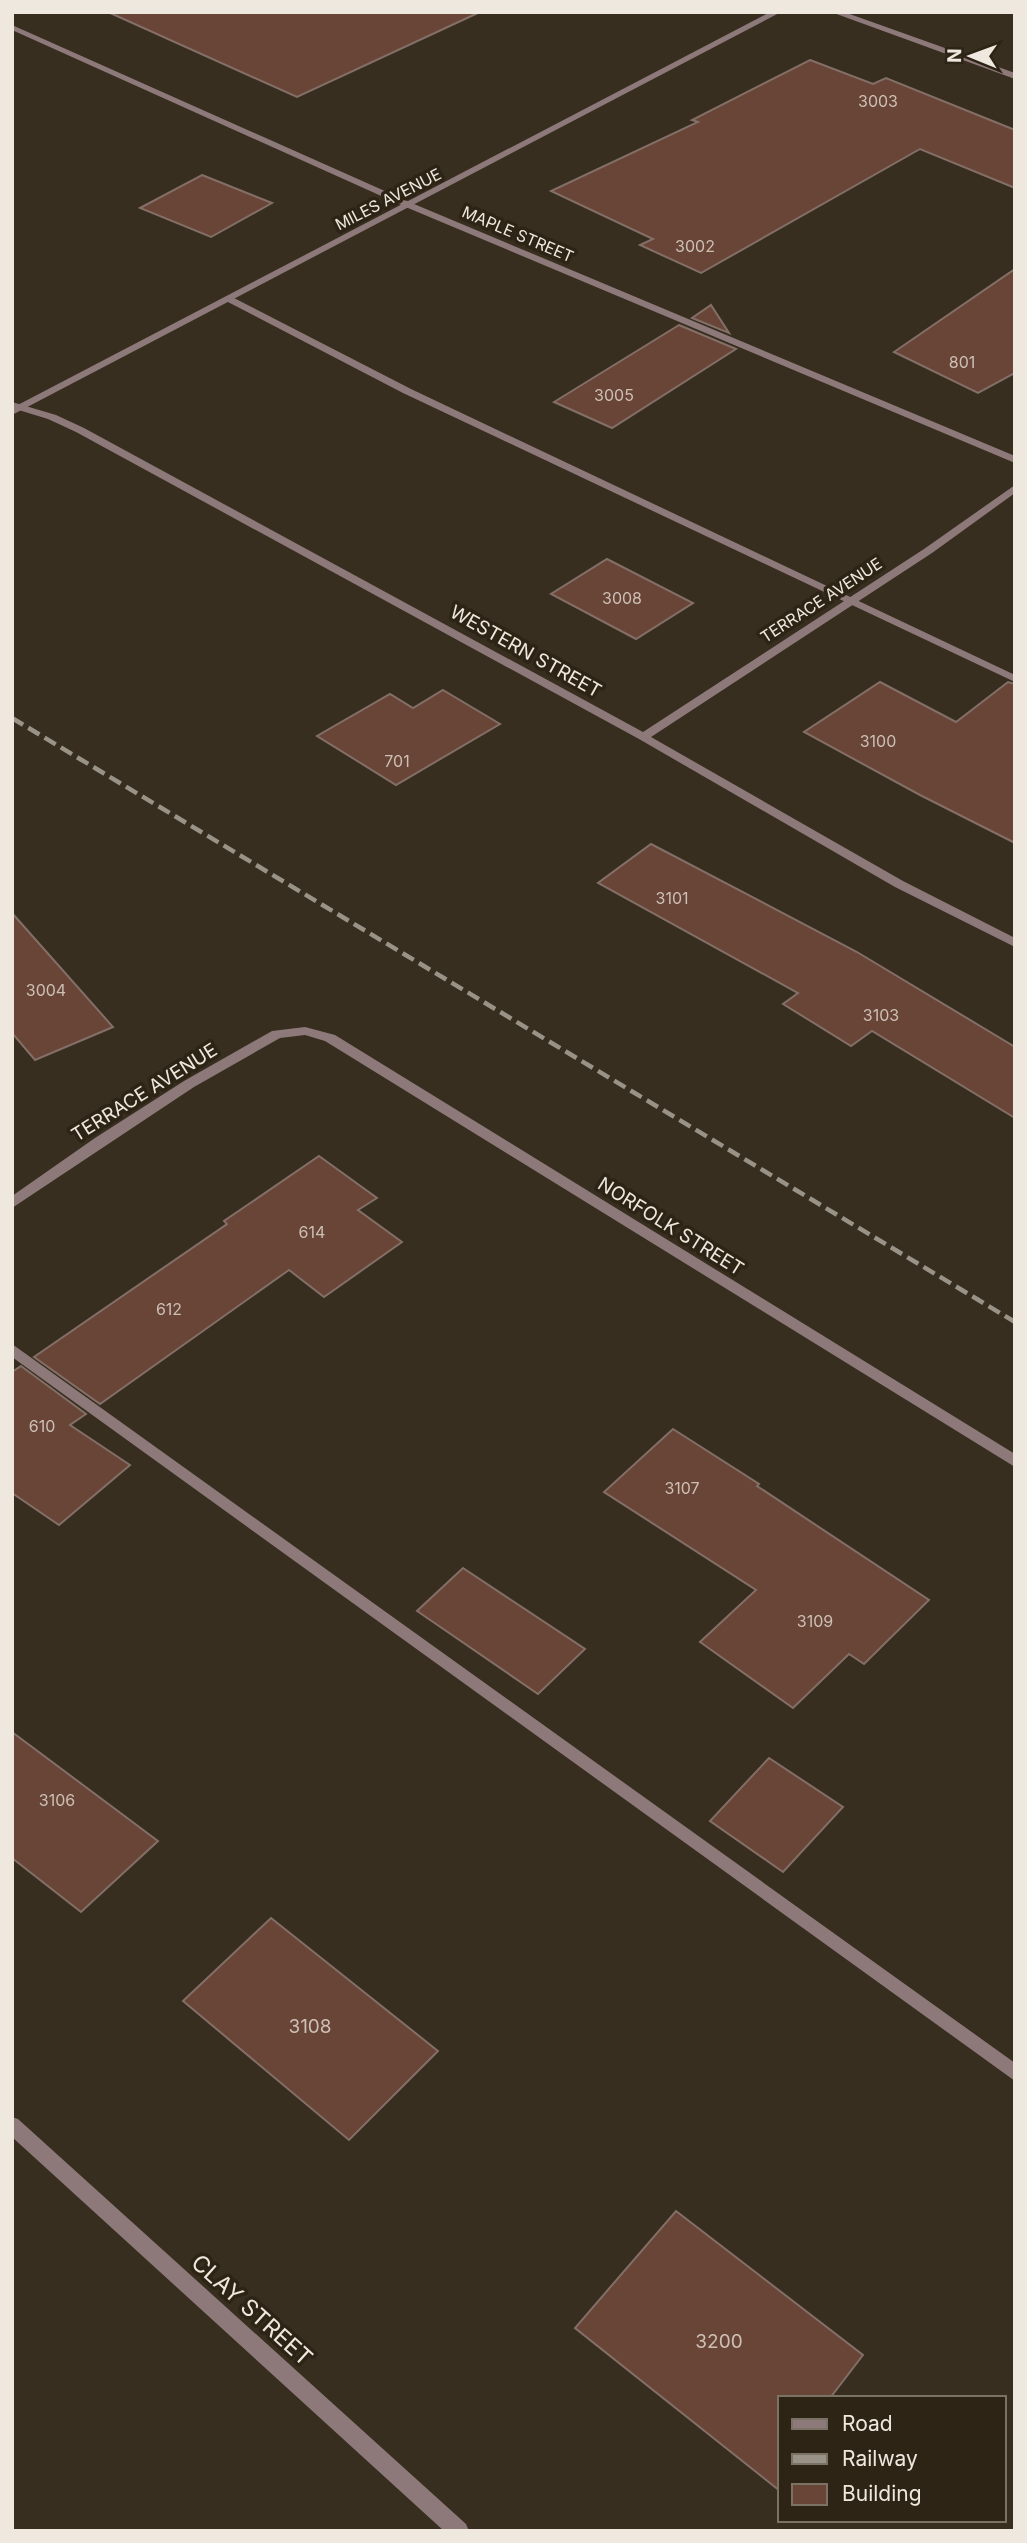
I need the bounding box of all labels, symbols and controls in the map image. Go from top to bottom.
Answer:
north arrow [936,21,1006,91]
text: N [943,48,966,63]
house number: 3003 [858,91,898,111]
street label: MILES AVENUE [332,164,444,234]
street label: MAPLE STREET [459,201,577,267]
house number: 3002 [675,236,715,256]
house number: 801 [949,352,975,372]
house number: 3005 [594,385,634,405]
street label: TERRACE AVENUE [756,553,886,647]
house number: 3008 [602,588,642,608]
street label: WESTERN STREET [446,600,606,703]
house number: 3100 [860,731,896,751]
house number: 701 [384,751,410,771]
house number: 3101 [656,888,689,908]
house number: 3004 [26,980,66,1000]
house number: 3103 [863,1005,899,1025]
street label: TERRACE AVENUE [67,1038,221,1147]
street label: NORFOLK STREET [594,1172,748,1281]
house number: 614 [299,1222,325,1242]
house number: 612 [156,1299,182,1319]
house number: 610 [29,1416,55,1436]
house number: 3107 [664,1478,700,1498]
house number: 3109 [797,1611,833,1631]
house number: 3106 [39,1790,75,1810]
house number: 3108 [288,2015,332,2038]
street label: CLAY STREET [186,2248,318,2372]
house number: 3200 [695,2330,743,2353]
legend [778,2396,1006,2522]
text: Road [842,2411,893,2436]
text: Railway [842,2446,918,2471]
text: Building [842,2481,922,2506]

